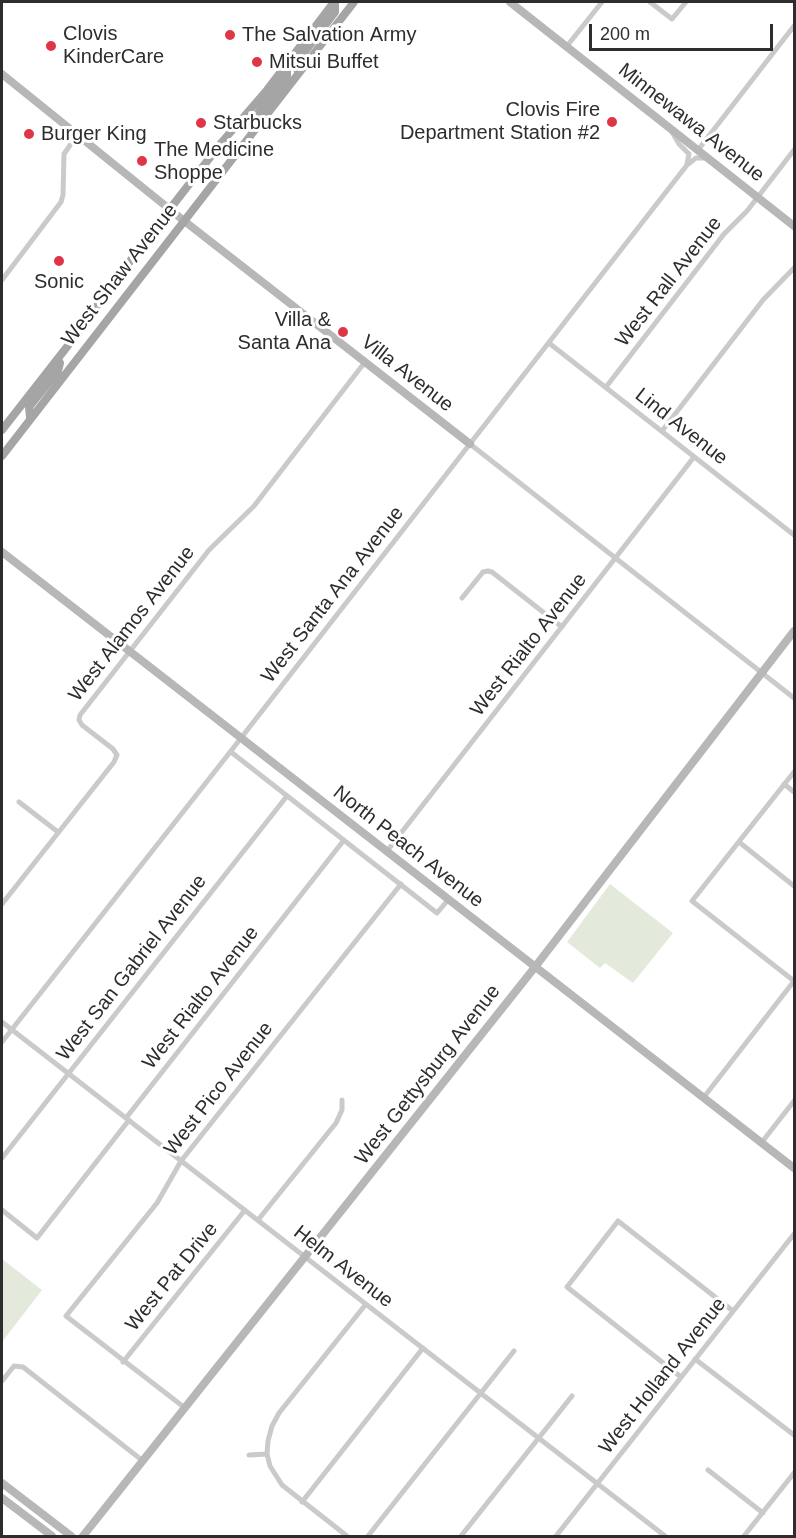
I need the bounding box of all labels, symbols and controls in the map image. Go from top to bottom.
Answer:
scale bar [592,12,776,50]
place label: Clovis KinderCare [63,22,164,69]
place label: The Salvation Army [242,23,417,47]
text: 200 m [600,24,650,44]
marker: The Salvation Army [223,28,237,42]
marker: Clovis KinderCare [44,39,58,53]
place label: Mitsui Buffet [269,50,379,74]
marker: Mitsui Buffet [250,55,264,69]
street label: Minnewawa Avenue [613,59,769,187]
place label: Clovis Fire Department Station #2 [400,98,600,145]
place label: Starbucks [213,111,302,135]
marker: Clovis Fire Department Station #2 [605,115,619,129]
marker: Starbucks [194,116,208,130]
place label: Burger King [41,122,147,146]
marker: Burger King [22,127,36,141]
place label: The Medicine Shoppe [154,138,274,185]
marker: The Medicine Shoppe [135,154,149,168]
street label: West Shaw Avenue [57,199,183,351]
street label: West Rall Avenue [611,212,727,352]
marker: Sonic [52,254,66,268]
place label: Sonic [34,270,84,294]
place label: Villa & Santa Ana [238,308,331,355]
marker: Villa & Santa Ana [336,325,350,339]
street label: Villa Avenue [356,331,458,417]
street label: Lind Avenue [630,383,732,471]
street label: West Santa Ana Avenue [257,502,409,688]
street label: West Alamos Avenue [64,542,200,706]
street label: West Rialto Avenue [466,569,592,721]
street label: North Peach Avenue [328,781,488,913]
street label: West San Gabriel Avenue [52,870,212,1066]
street label: West Rialto Avenue [138,922,264,1074]
street label: West Gettysburg Avenue [350,980,506,1170]
street label: West Pico Avenue [159,1018,279,1160]
street label: West Pat Drive [121,1218,223,1336]
street label: Helm Avenue [288,1221,398,1313]
street label: West Holland Avenue [595,1293,731,1459]

